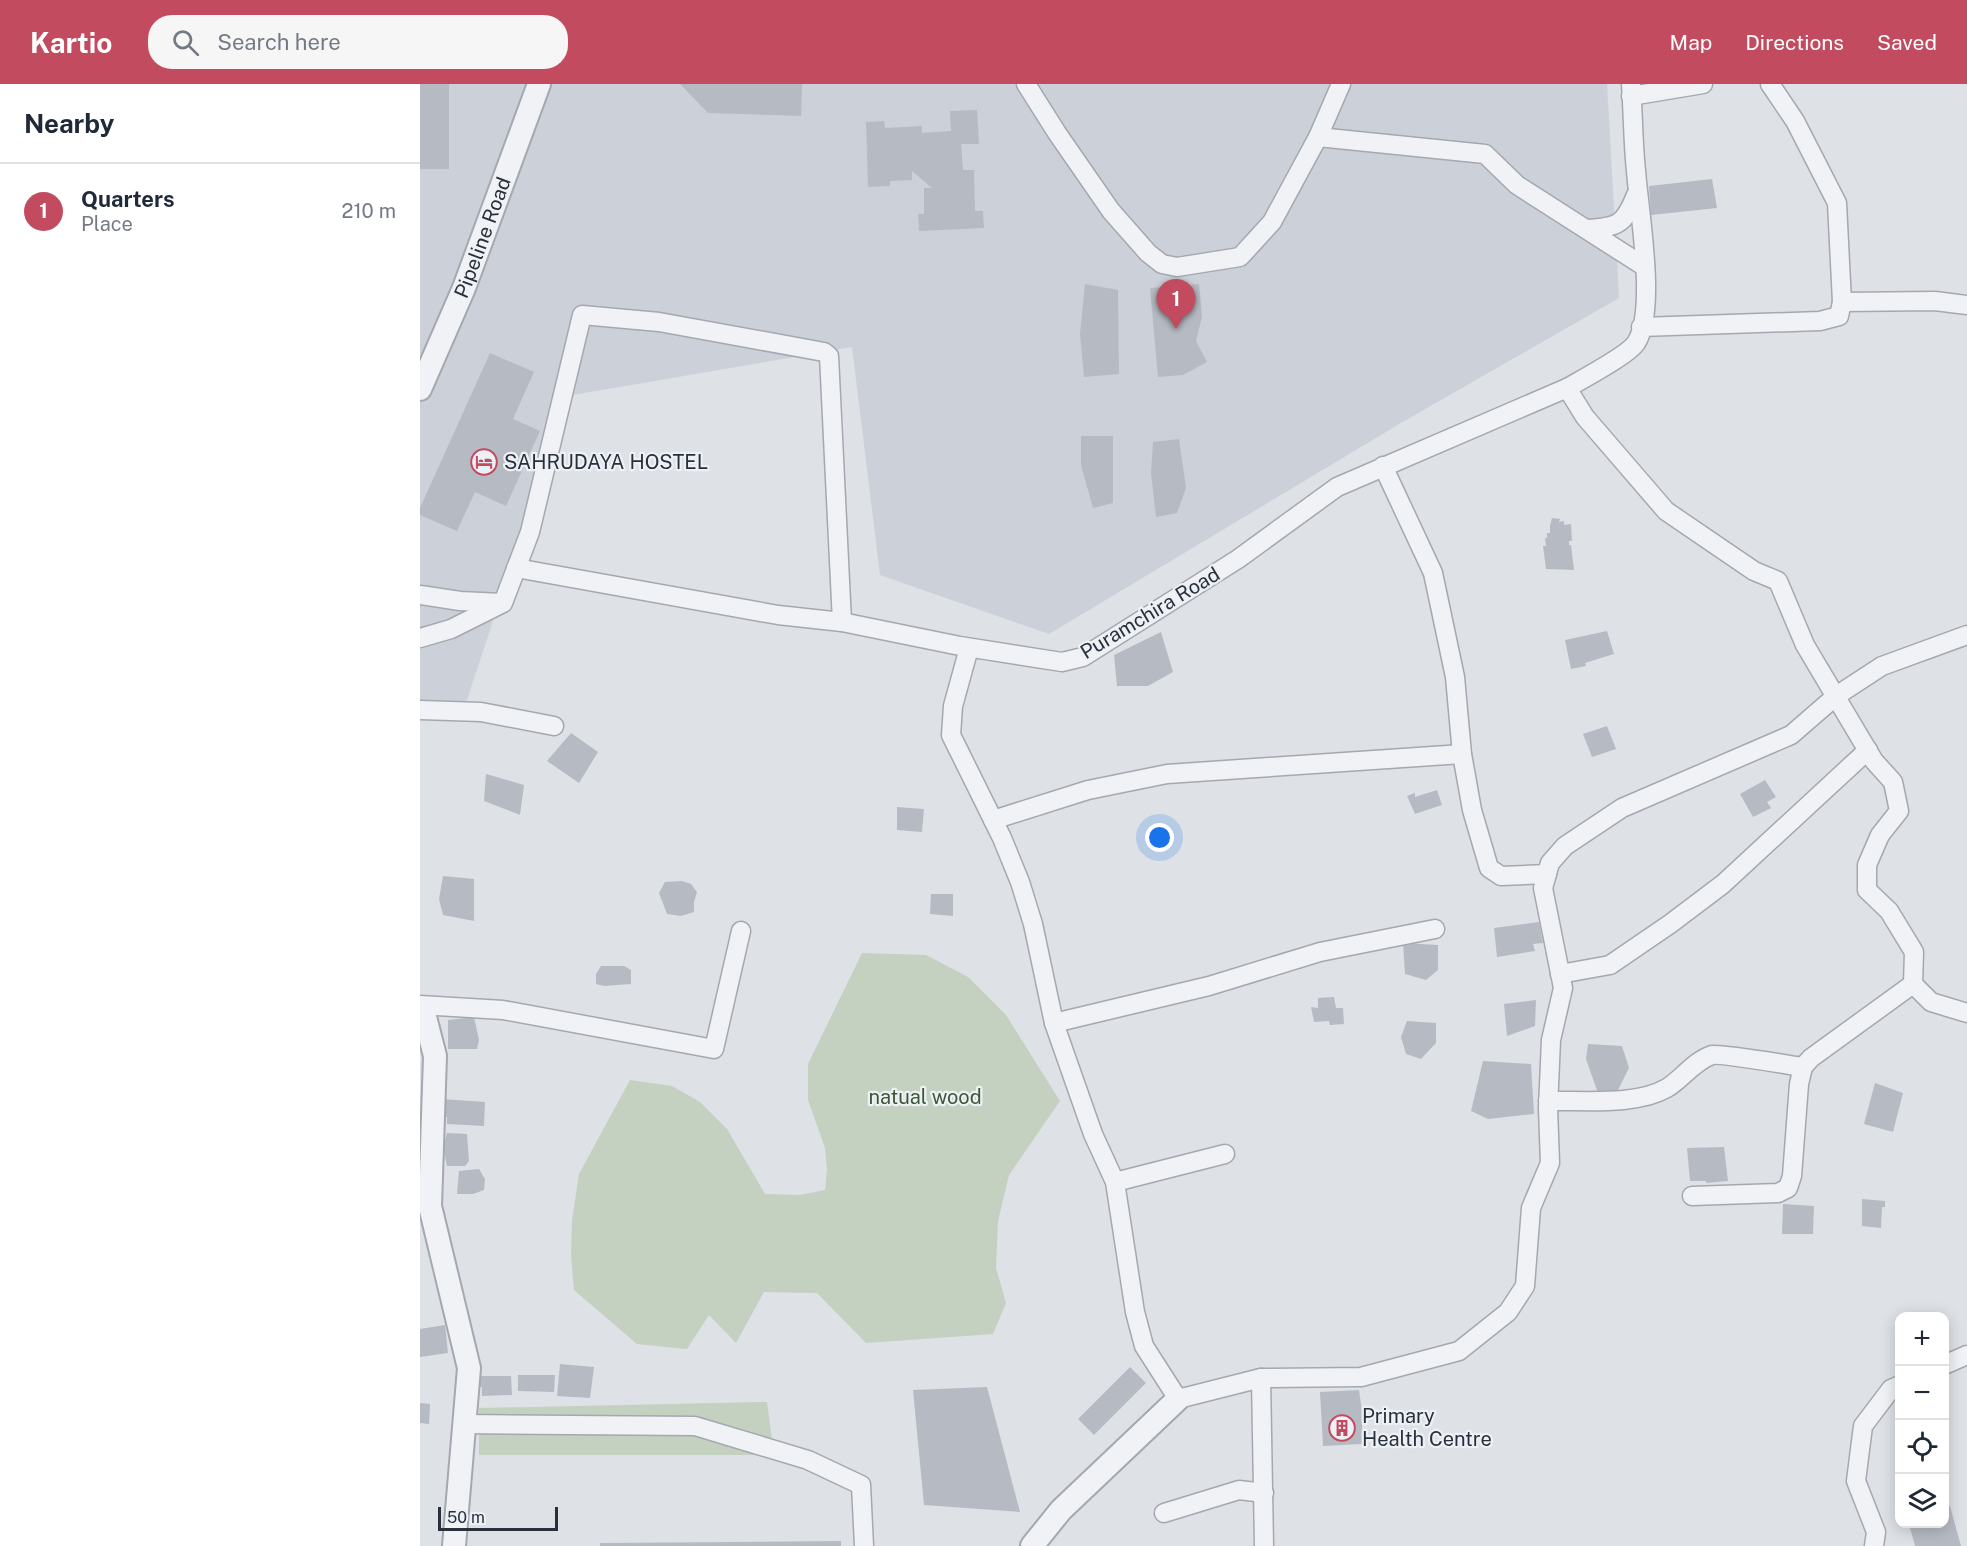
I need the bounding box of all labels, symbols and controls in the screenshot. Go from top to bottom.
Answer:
search box [148,15,568,69]
text: Kartio [30,26,112,59]
icon: search [169,26,202,59]
text: Search here [217,29,341,55]
text: Map [1670,30,1712,55]
text: Directions [1745,30,1844,55]
text: Saved [1877,30,1937,55]
text: Nearby [24,108,114,139]
street label: Pipeline Road [449,174,516,302]
text: Quarters [81,186,175,212]
text: 1 [39,199,48,223]
text: 210 m [342,199,396,223]
text: Place [81,212,133,236]
pin: 1 [1156,280,1196,329]
hotel icon: SAHRUDAYA HOSTEL [469,447,499,477]
place label: SAHRUDAYA HOSTEL [504,450,708,474]
street label: Puramchira Road [1076,562,1224,664]
your location [1145,823,1174,852]
park label: natual wood [868,1085,982,1109]
map controls [1895,1312,1949,1528]
button: + [1895,1312,1949,1366]
button: − [1895,1366,1949,1420]
place label: Primary Health Centre [1362,1404,1492,1451]
building icon: Primary Health Centre [1327,1413,1357,1443]
button: locate [1895,1420,1949,1474]
button: layers [1895,1474,1949,1528]
scale bar [438,1504,558,1532]
text: 50 m [447,1508,485,1527]

